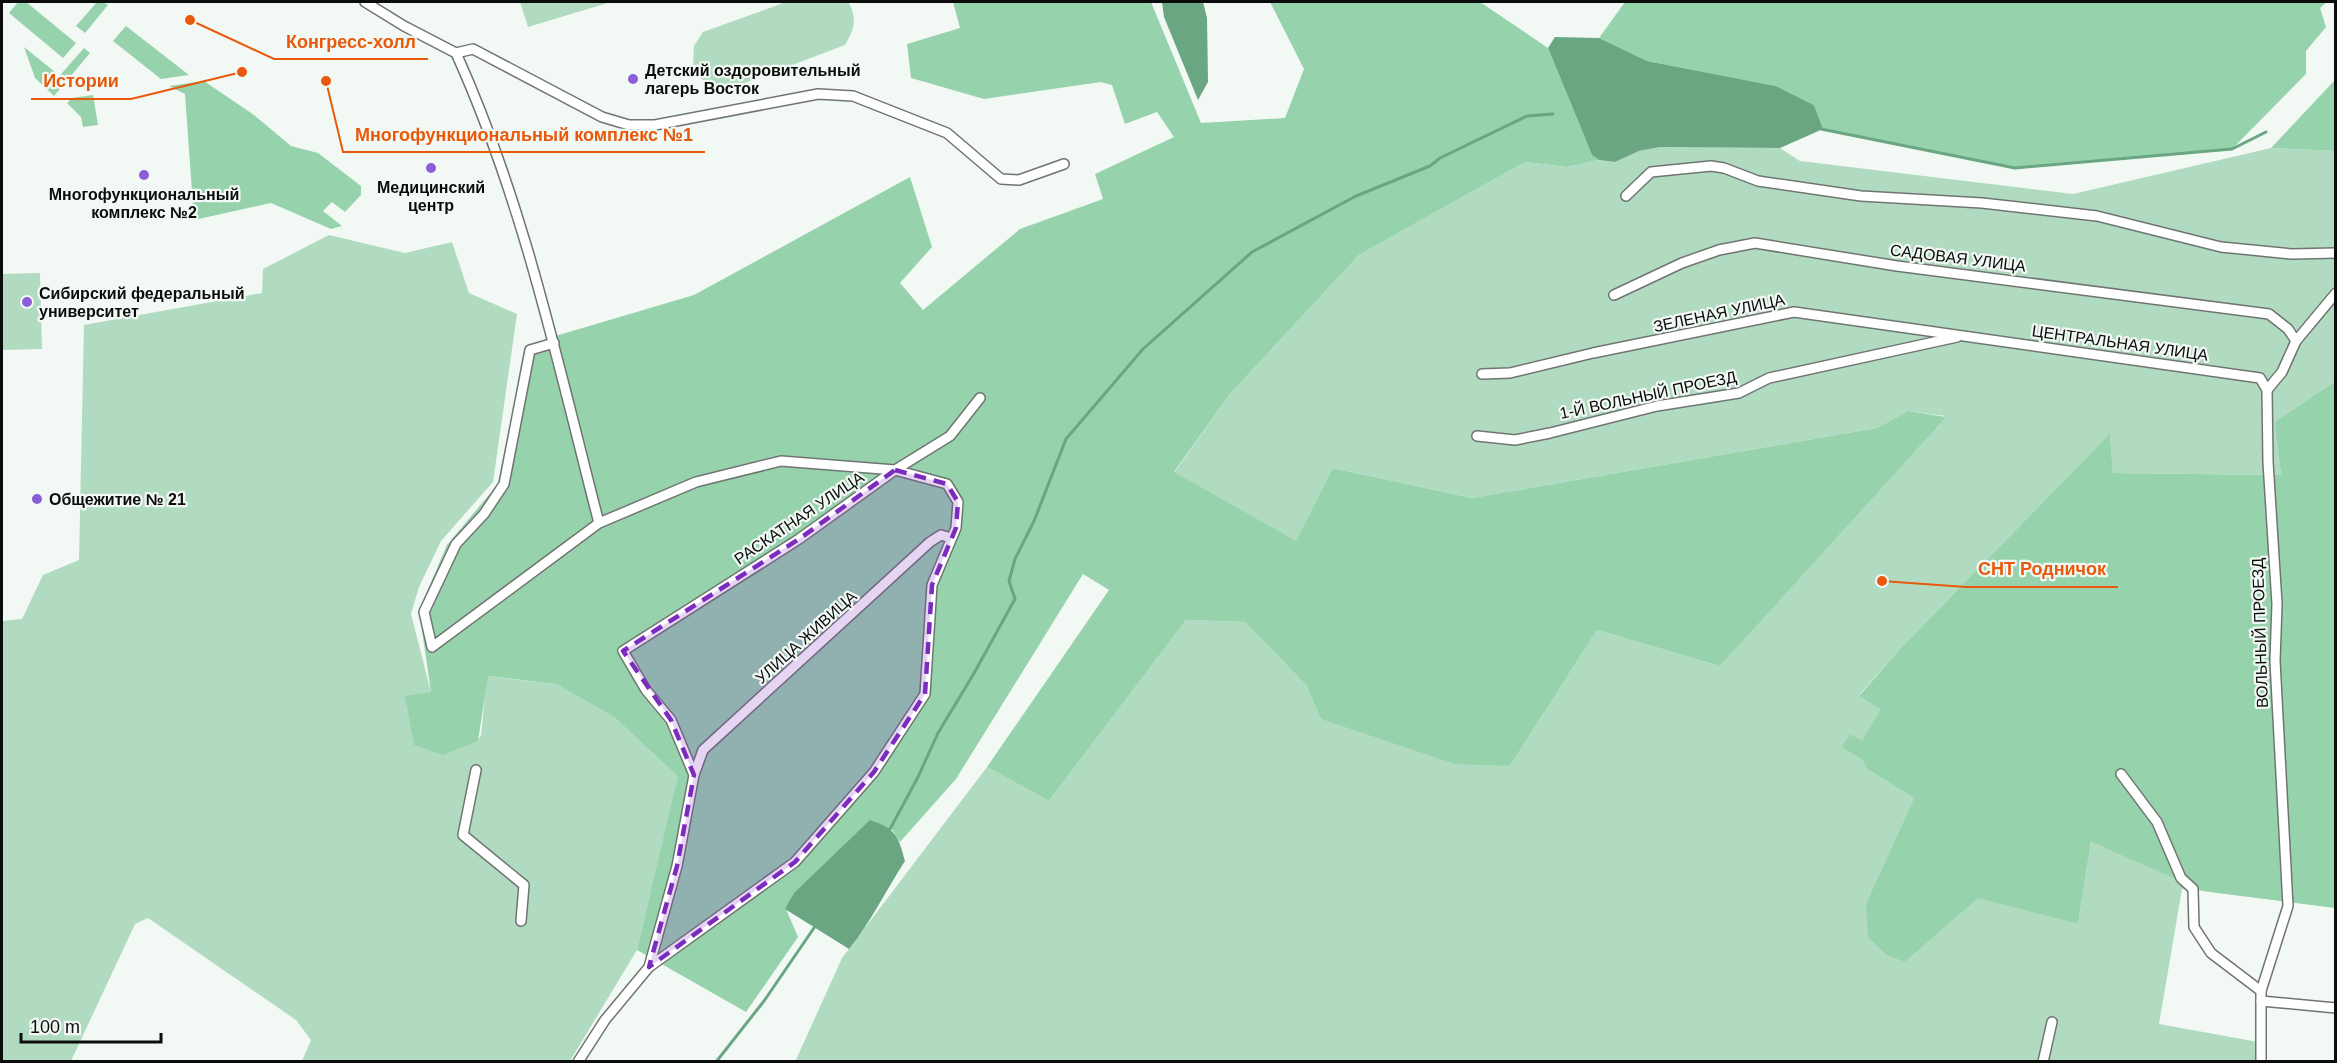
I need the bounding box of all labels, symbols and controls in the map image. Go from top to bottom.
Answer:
callout: Конгресс-холл [274,23,428,59]
text: Конгресс-холл [286,32,416,52]
place label: Детский оздоровительный лагерь Восток [645,62,861,97]
callout: Истории [31,63,131,99]
text: Истории [43,71,119,91]
marker: Детский оздоровительный лагерь Восток [626,72,640,86]
callout: Многофункциональный комплекс №1 [343,116,705,152]
text: Многофункциональный комплекс №1 [355,125,693,145]
marker: Медицинский центр [424,161,438,175]
marker: Многофункциональный комплекс №2 [137,168,151,182]
place label: Медицинский центр [377,179,485,214]
place label: Многофункциональный комплекс №2 [49,186,239,221]
street label: САДОВАЯ УЛИЦА [1889,241,2027,275]
place label: Сибирский федеральный университет [39,285,244,320]
street label: ЗЕЛЕНАЯ УЛИЦА [1652,291,1787,335]
marker: Сибирский федеральный университет [20,295,34,309]
street label: ЦЕНТРАЛЬНАЯ УЛИЦА [2031,322,2210,364]
street label: 1-Й ВОЛЬНЫЙ ПРОЕЗД [1558,367,1738,422]
street label: РАСКАТНАЯ УЛИЦА [731,468,867,568]
place label: Общежитие № 21 [49,491,186,508]
marker: Общежитие № 21 [30,492,44,506]
callout: СНТ Родничок [1966,551,2118,587]
street label: ВОЛЬНЫЙ ПРОЕЗД [2248,558,2271,708]
text: СНТ Родничок [1978,559,2107,579]
street label: УЛИЦА ЖИВИЦА [752,587,860,687]
scale bar [21,1006,160,1044]
text: 100 m [30,1017,80,1037]

